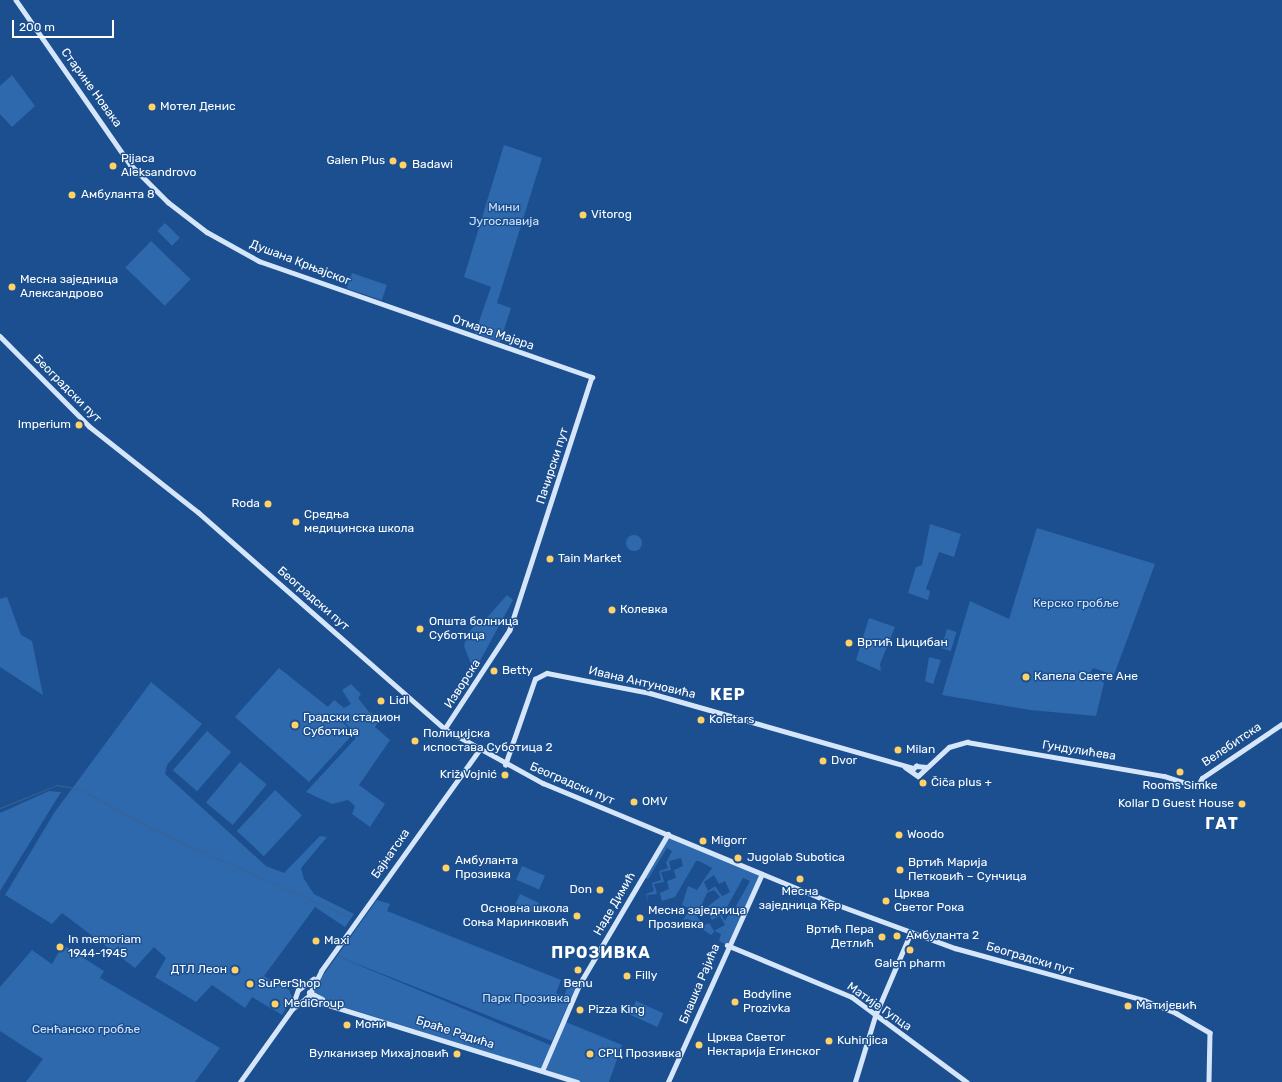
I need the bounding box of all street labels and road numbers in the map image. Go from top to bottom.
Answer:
street label: Старине Новака [58,46,124,130]
street label: Душана Крњајског [248,237,352,289]
street label: Отмара Мајера [450,312,536,354]
street label: Београдски пут [30,352,104,426]
street label: Пачирски пут [534,426,572,506]
street label: Београдски пут [274,564,352,634]
street label: Изворска [442,657,484,711]
street label: Ивана Антуновића [587,664,697,702]
street label: Велебитска [1200,720,1264,770]
street label: Гундулићева [1041,738,1117,764]
street label: Београдски пут [528,760,616,808]
street label: Бајнатска [369,826,413,882]
street label: Наде Димић [591,870,639,938]
street label: Београдски пут [984,940,1076,978]
street label: Блашка Рајића [677,942,723,1026]
street label: Матије Гупца [844,979,914,1035]
street label: Браће Радића [414,1014,496,1052]

